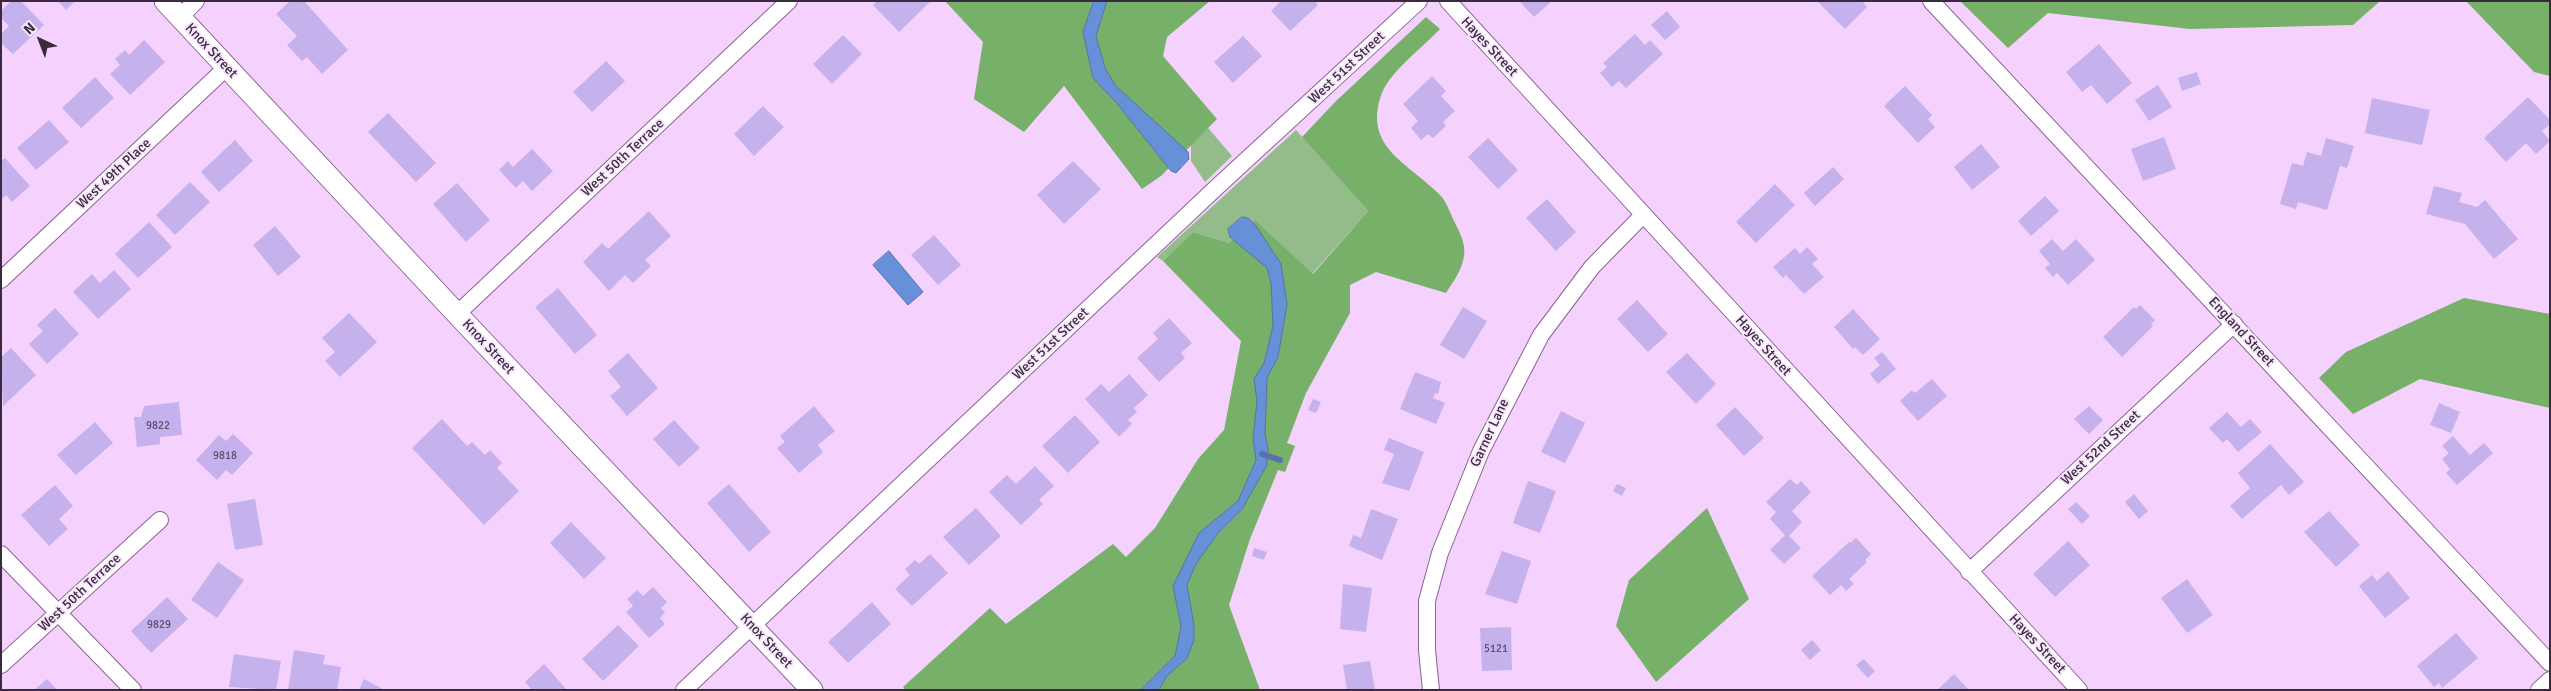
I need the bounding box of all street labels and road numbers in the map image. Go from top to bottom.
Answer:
street label: Hayes Street [1457,14,1521,80]
street label: Knox Street [181,20,241,82]
street label: West 51st Street [1305,28,1389,108]
street label: West 50th Terrace [578,115,668,201]
street label: West 49th Place [73,135,155,213]
street label: England Street [2205,294,2277,370]
street label: West 51st Street [1009,304,1093,384]
street label: Hayes Street [1732,312,1794,380]
street label: Knox Street [458,316,518,378]
street label: Garner Lane [1467,396,1513,470]
street label: West 52nd Street [2058,407,2144,489]
street label: West 50th Terrace [35,550,125,636]
street label: Knox Street [736,610,796,672]
street label: Hayes Street [2005,611,2069,677]

